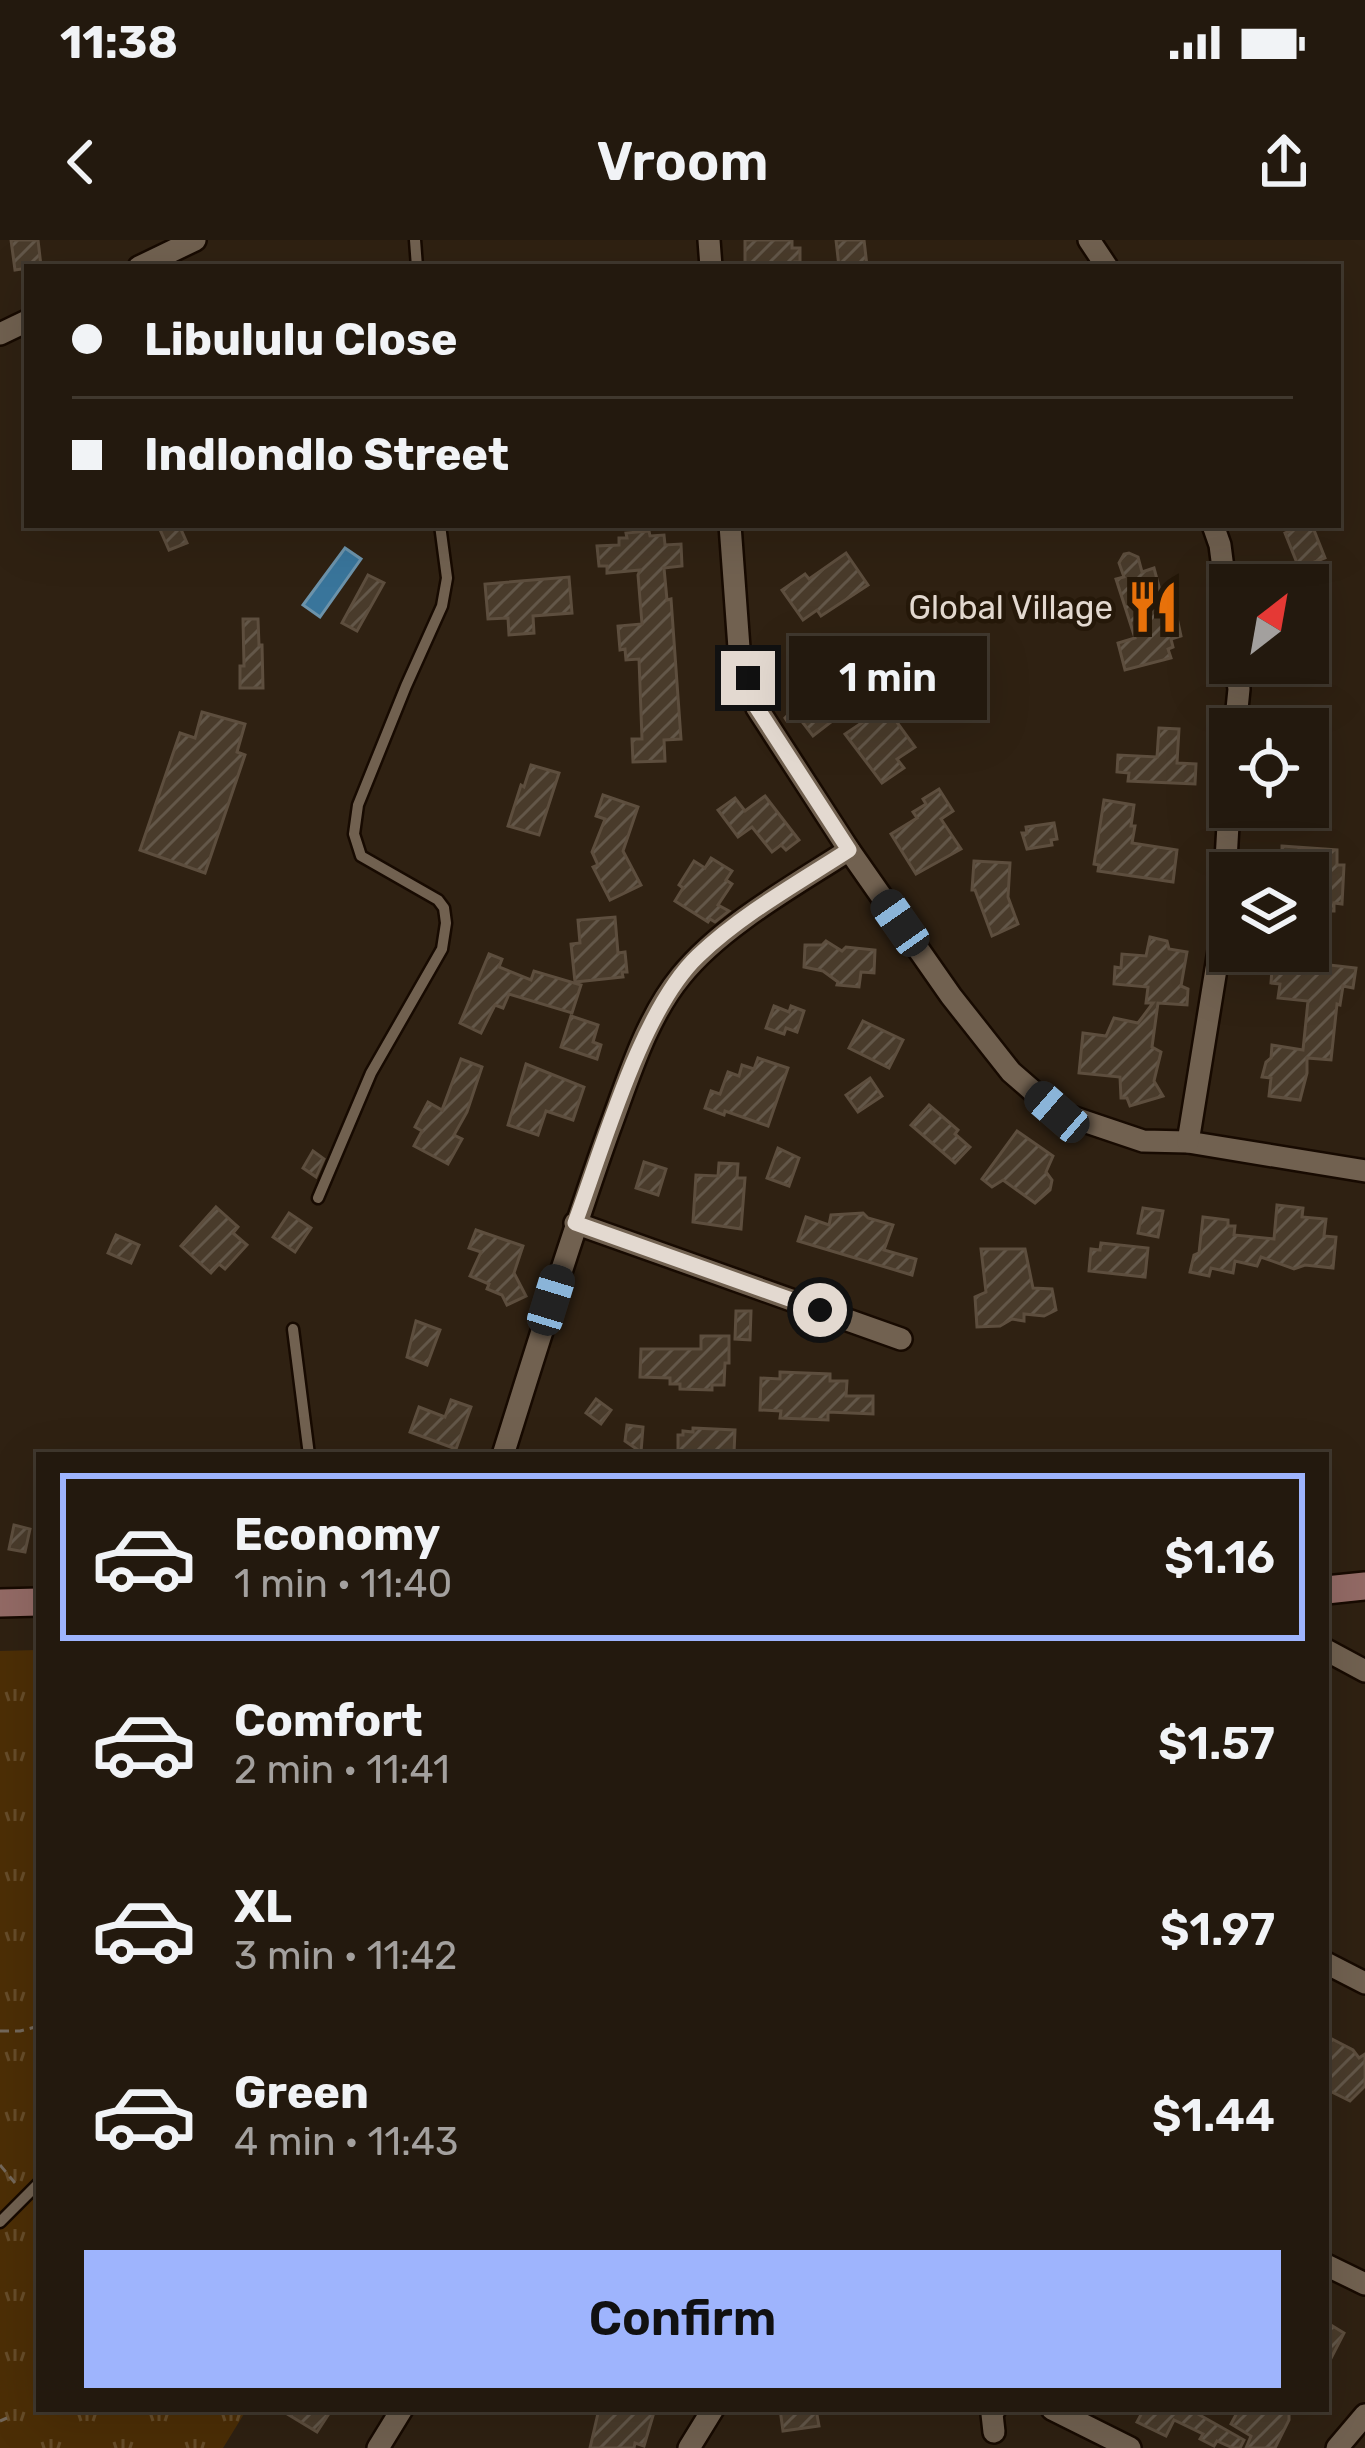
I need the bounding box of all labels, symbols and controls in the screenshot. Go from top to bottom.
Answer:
text: 11:38 [60,16,178,69]
icon: back [48,129,114,195]
icon: share [1251,129,1317,195]
text: Vroom [596,130,769,194]
text: Libululu Close [144,313,458,366]
text: Indlondlo Street [144,428,509,481]
north arrow [1209,564,1329,684]
map controls [1209,564,1329,972]
restaurant icon: Global Village [1124,578,1182,636]
place label: Global Village [909,588,1113,627]
callout: 1 min [790,636,988,720]
route end [721,651,775,705]
text: 1 min [839,655,937,701]
button: locate [1209,708,1329,828]
button: layers [1209,852,1329,972]
car [865,883,935,963]
car [1018,1075,1096,1149]
car [523,1260,579,1340]
route start [793,1283,847,1337]
icon: car [90,1503,198,1611]
text: Economy [234,1508,440,1561]
text: $1.16 [1164,1531,1275,1584]
text: 1 min · 11:40 [234,1561,452,1607]
icon: car [90,1689,198,1797]
text: Comfort [234,1694,423,1747]
text: $1.57 [1158,1717,1275,1770]
text: 2 min · 11:41 [234,1747,450,1793]
icon: car [90,1875,198,1983]
text: XL [234,1880,292,1933]
text: $1.97 [1160,1903,1275,1956]
text: 3 min · 11:42 [234,1933,457,1979]
icon: car [90,2061,198,2169]
text: Green [234,2066,369,2119]
text: $1.44 [1152,2089,1275,2142]
text: 4 min · 11:43 [234,2119,459,2165]
button: Confirm [84,2250,1281,2388]

